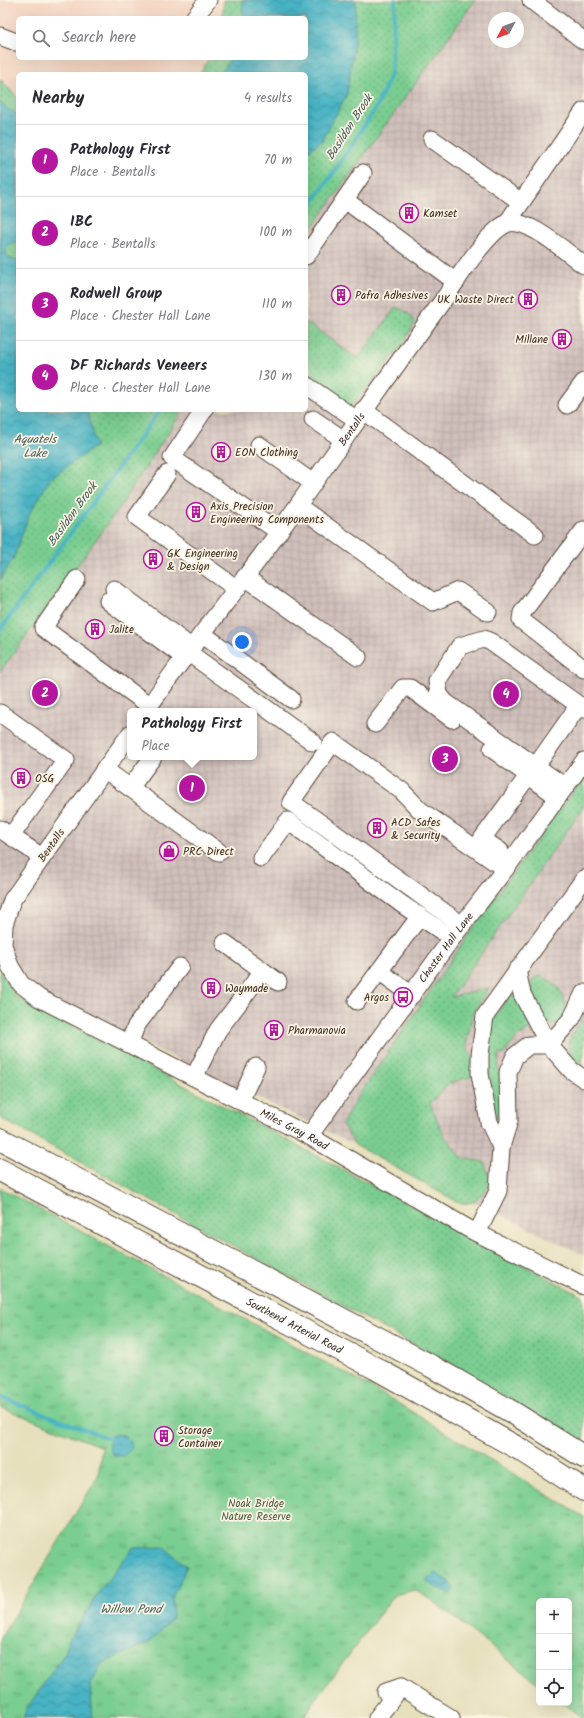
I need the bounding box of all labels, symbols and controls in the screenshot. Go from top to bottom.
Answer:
north arrow [488,12,524,48]
search box [16,16,308,60]
text: Search here [62,26,136,50]
icon: search [30,27,52,49]
text: Nearby [32,85,84,112]
text: 4 results [244,88,292,109]
water label: Basildon Brook [321,89,379,164]
text: Pathology First [70,138,171,162]
text: 1 [43,150,47,171]
text: 70 m [264,150,292,171]
text: Place · Bentalls [70,162,156,183]
building icon: Kamset [398,202,420,224]
place label: Kamset [423,205,458,223]
text: IBC [70,210,93,234]
text: 2 [41,222,49,243]
text: 100 m [259,222,292,243]
text: Place · Bentalls [70,234,156,255]
text: Rodwell Group [70,282,162,306]
building icon: Pafra Adhesives [330,284,352,306]
place label: Pafra Adhesives [355,287,428,305]
building icon: UK Waste Direct [517,288,539,310]
place label: UK Waste Direct [437,291,515,309]
text: 3 [41,294,49,315]
text: 110 m [262,294,292,315]
text: Place · Chester Hall Lane [70,306,210,327]
building icon: Millane [551,328,573,350]
place label: Millane [515,331,548,349]
text: DF Richards Veneers [70,354,207,378]
text: 4 [41,366,49,387]
text: 130 m [258,366,292,387]
text: Place · Chester Hall Lane [70,378,210,399]
street label: Bentalls [334,409,371,450]
water label: Aquatels Lake [14,430,58,463]
building icon: EON Clothing [210,441,232,463]
place label: EON Clothing [235,444,298,462]
water label: Basildon Brook [43,476,104,550]
place label: Axis Precision Engineering Components [210,498,324,529]
building icon: Axis Precision Engineering Components [185,501,207,523]
place label: GK Engineering & Design [167,545,238,576]
building icon: GK Engineering & Design [142,548,164,570]
building icon: Jalite [84,618,106,640]
place label: Jalite [109,621,134,639]
your location [232,632,252,652]
pin: 2 [32,678,58,708]
pin: 4 [493,679,519,709]
popup [127,708,257,760]
text: Pathology First [142,712,242,736]
text: Place [142,736,170,757]
pin: 3 [432,744,458,774]
building icon: OSG [10,767,32,789]
place label: OSG [35,770,54,788]
pin: 1 [179,773,205,803]
place label: ACD Safes & Security [391,814,441,845]
building icon: ACD Safes & Security [366,817,388,839]
street label: Bentalls [34,825,70,866]
shop icon: PRC Direct [158,840,180,862]
place label: PRC Direct [183,843,235,861]
street label: Chester Hall Lane [414,909,479,987]
building icon: Waymade [200,977,222,999]
place label: Waymade [225,980,268,998]
bus stop icon: Argos [392,986,414,1008]
place label: Argos [364,989,389,1007]
building icon: Pharmanovia [263,1019,285,1041]
place label: Pharmanovia [288,1022,346,1040]
street label: Miles Gray Road [256,1104,332,1156]
street label: Southend Arterial Road [242,1293,346,1360]
place label: Storage Container [178,1422,223,1453]
building icon: Storage Container [153,1425,175,1447]
park label: Noak Bridge Nature Reserve [221,1495,291,1526]
map controls [536,1598,572,1706]
button: + [536,1598,572,1634]
water label: Willow Pond [101,1600,164,1619]
button: − [536,1634,572,1670]
button: locate [536,1670,572,1706]

